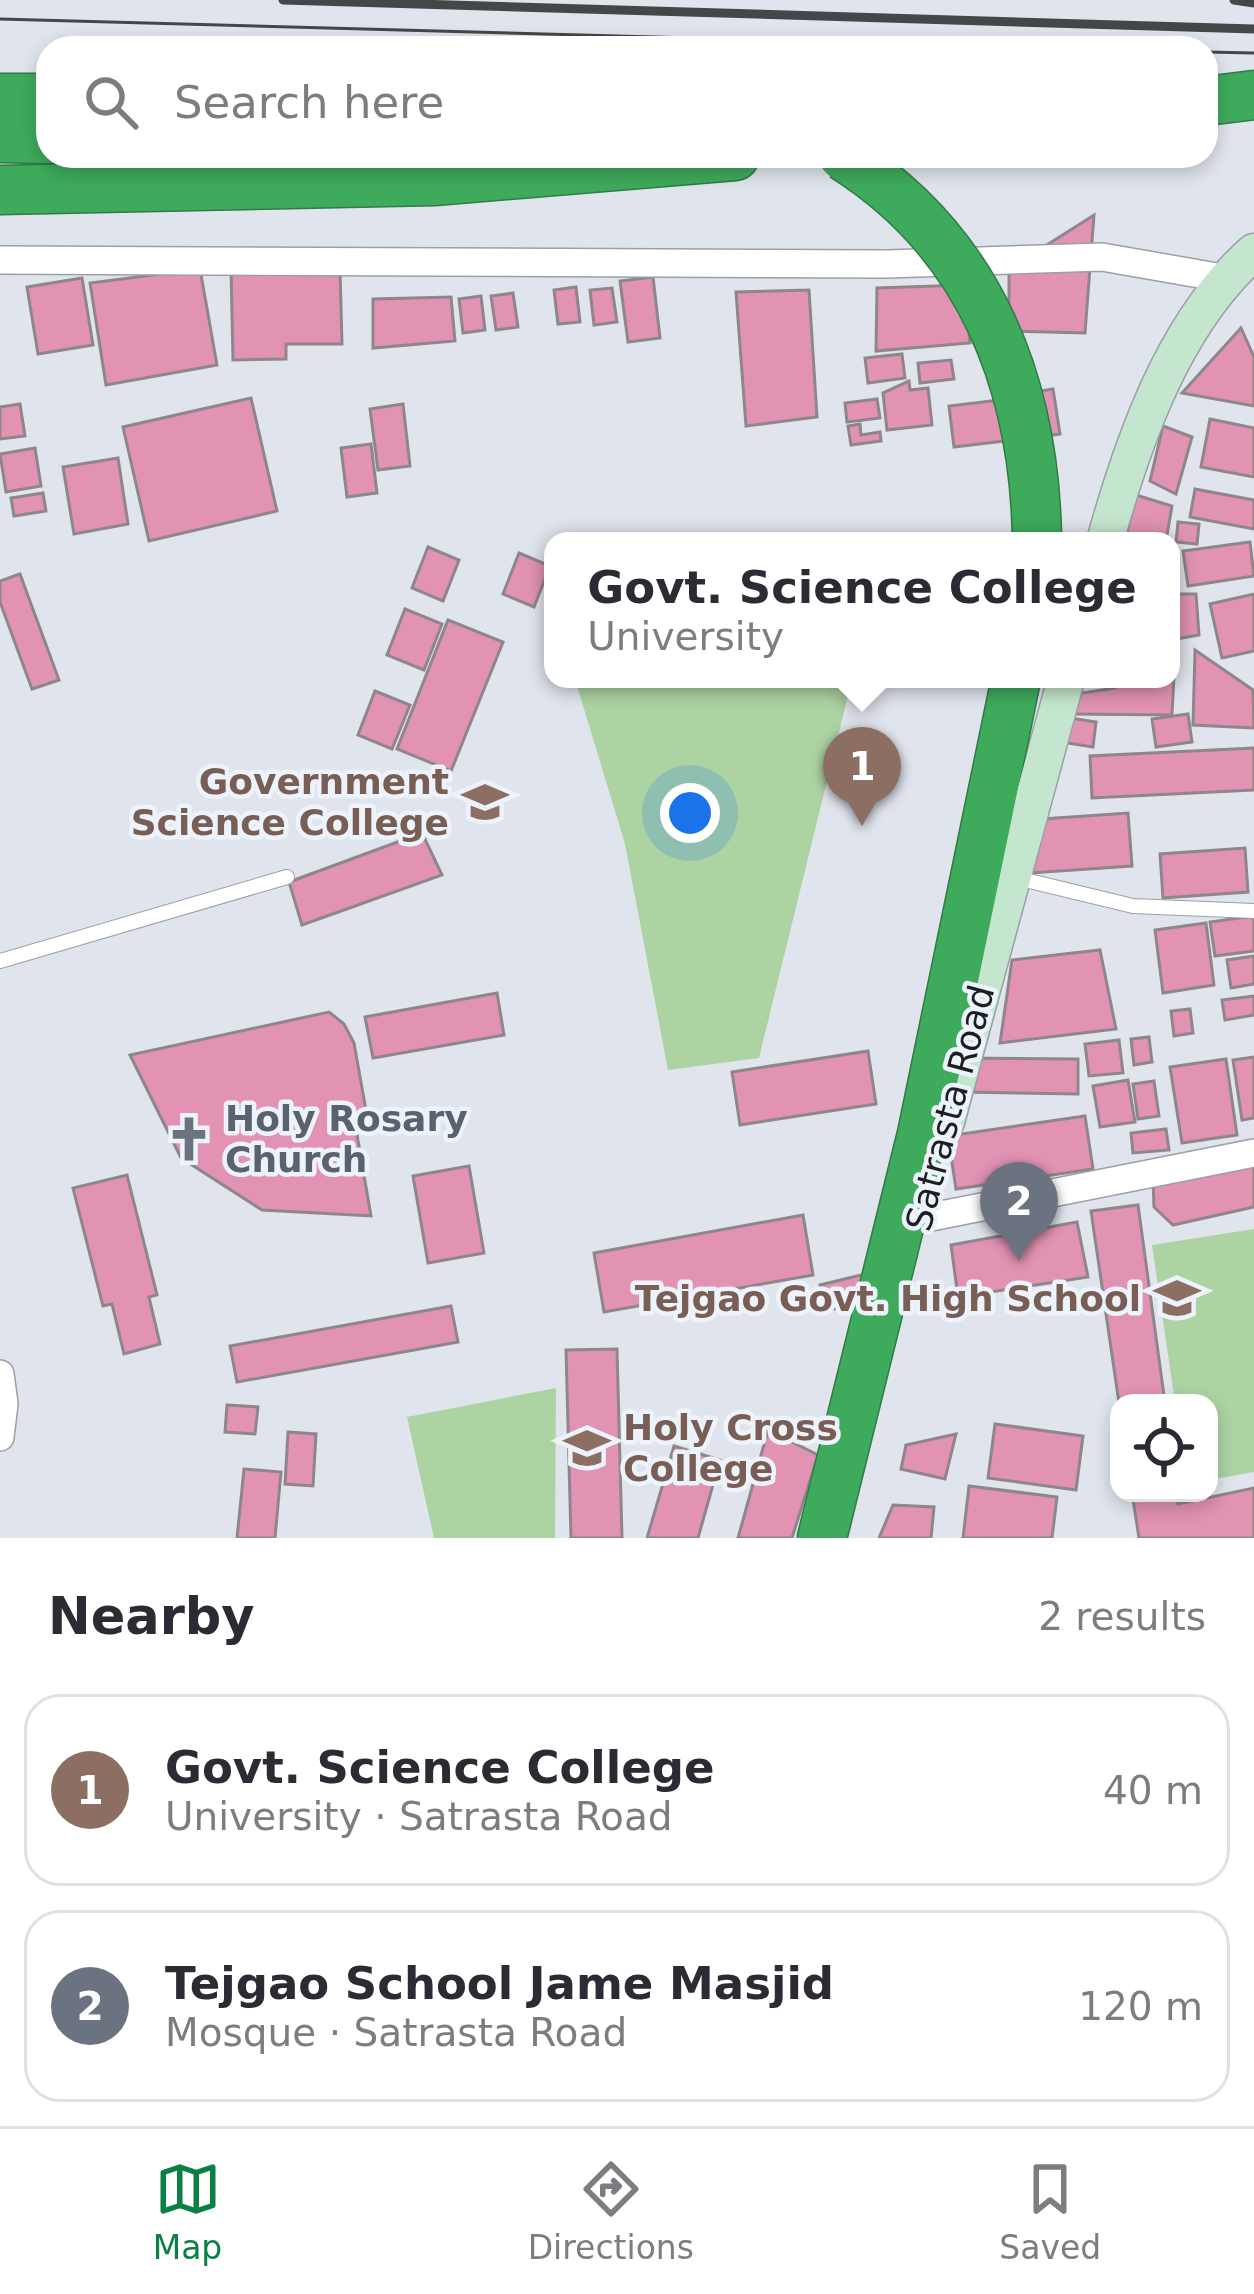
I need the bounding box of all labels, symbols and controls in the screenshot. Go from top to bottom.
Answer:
search box [36,36,1218,168]
icon: search [78,69,144,135]
text: Search here [174,76,444,129]
popup [544,532,1180,688]
text: Govt. Science College [587,561,1137,614]
text: University [587,614,784,659]
pin: 1 [823,727,901,826]
place label: Government Science College [131,761,449,843]
school or university icon: Government Science College [460,777,510,827]
your location [660,783,720,843]
street label: Satrasta Road [898,981,1002,1235]
place label: Holy Rosary Church [225,1098,468,1180]
church icon: Holy Rosary Church [164,1114,214,1164]
pin: 2 [980,1162,1058,1261]
school or university icon: Tejgao Govt. High School [1152,1273,1202,1323]
place label: Tejgao Govt. High School [635,1278,1141,1319]
map controls [1110,1394,1218,1502]
button: locate [1110,1394,1218,1502]
place label: Holy Cross College [623,1407,838,1489]
school or university icon: Holy Cross College [562,1423,612,1473]
text: Nearby [48,1587,255,1646]
text: 2 results [1038,1594,1206,1639]
text: Govt. Science College [165,1741,714,1794]
text: 1 [76,1768,104,1813]
text: 40 m [1103,1768,1203,1813]
text: University · Satrasta Road [165,1794,673,1839]
text: Tejgao School Jame Masjid [165,1957,834,2010]
text: 2 [76,1984,104,2029]
text: 120 m [1078,1984,1203,2029]
text: Mosque · Satrasta Road [165,2010,627,2055]
tab: Map [153,2156,222,2267]
tab: Directions [528,2156,694,2267]
tab: Saved [999,2156,1101,2267]

